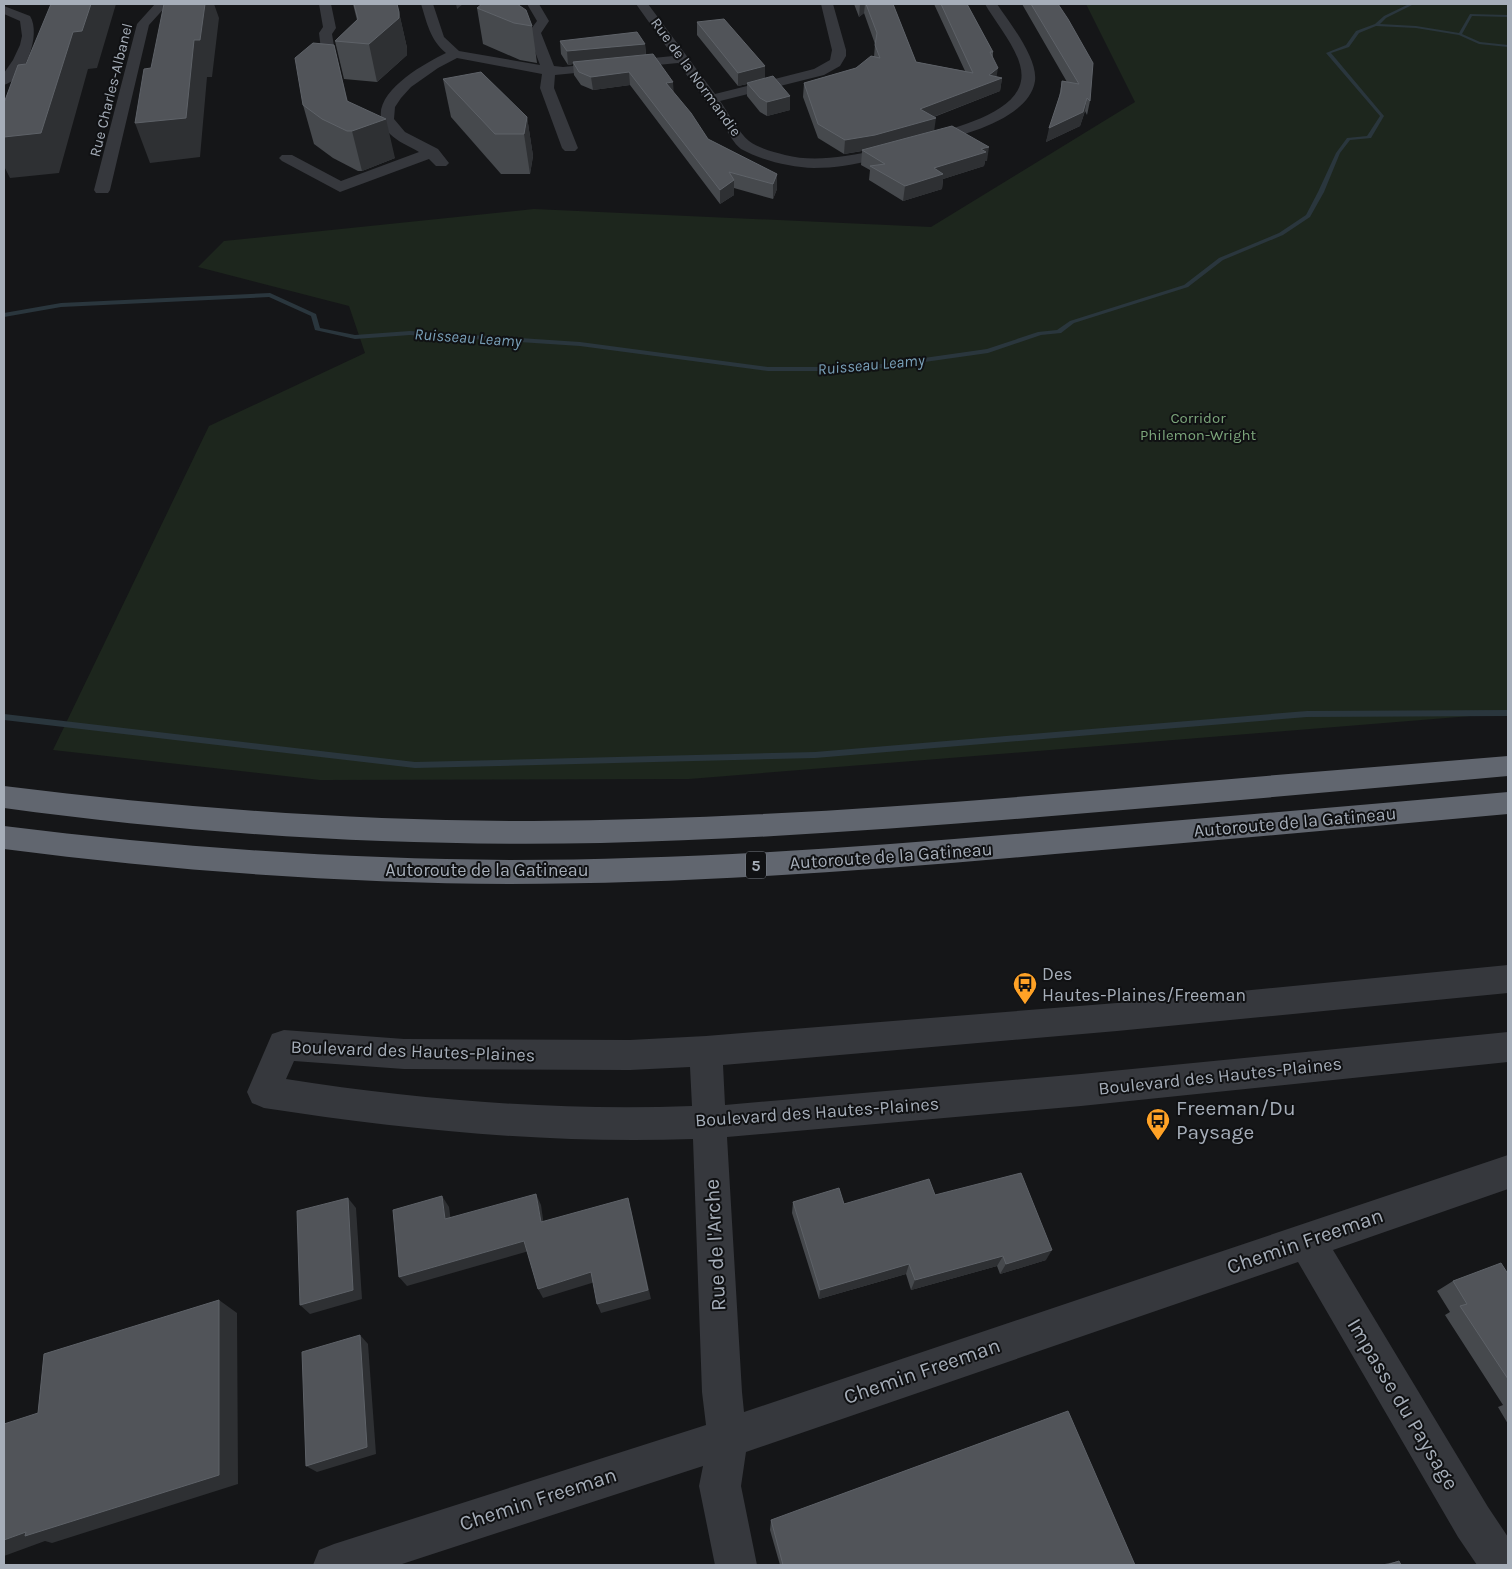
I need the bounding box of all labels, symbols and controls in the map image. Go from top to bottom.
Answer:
street label: Rue de la Normandie [647,14,745,140]
street label: Rue Charles-Albanel [86,21,136,159]
water label: Ruisseau Leamy [414,324,523,351]
water label: Ruisseau Leamy [817,350,926,379]
park label: Corridor Philemon-Wright [1140,409,1256,444]
street label: Autoroute de la Gatineau [1193,802,1397,842]
street label: Autoroute de la Gatineau [789,838,993,874]
road number: 5 [746,852,766,878]
street label: Autoroute de la Gatineau [385,859,589,881]
place label: Des Hautes-Plaines/Freeman [1042,963,1246,1006]
bus stop icon: Des Hautes-Plaines/Freeman [1012,971,1038,1005]
street label: Boulevard des Hautes-Plaines [290,1036,536,1066]
street label: Boulevard des Hautes-Plaines [1097,1052,1343,1100]
street label: Boulevard des Hautes-Plaines [694,1092,940,1132]
place label: Freeman/Du Paysage [1176,1096,1296,1144]
bus stop icon: Freeman/Du Paysage [1145,1107,1171,1141]
street label: Rue de l'Arche [700,1178,730,1312]
street label: Chemin Freeman [1224,1203,1386,1279]
street label: Impasse du Paysage [1342,1314,1464,1494]
street label: Chemin Freeman [841,1333,1003,1409]
street label: Chemin Freeman [456,1462,620,1536]

